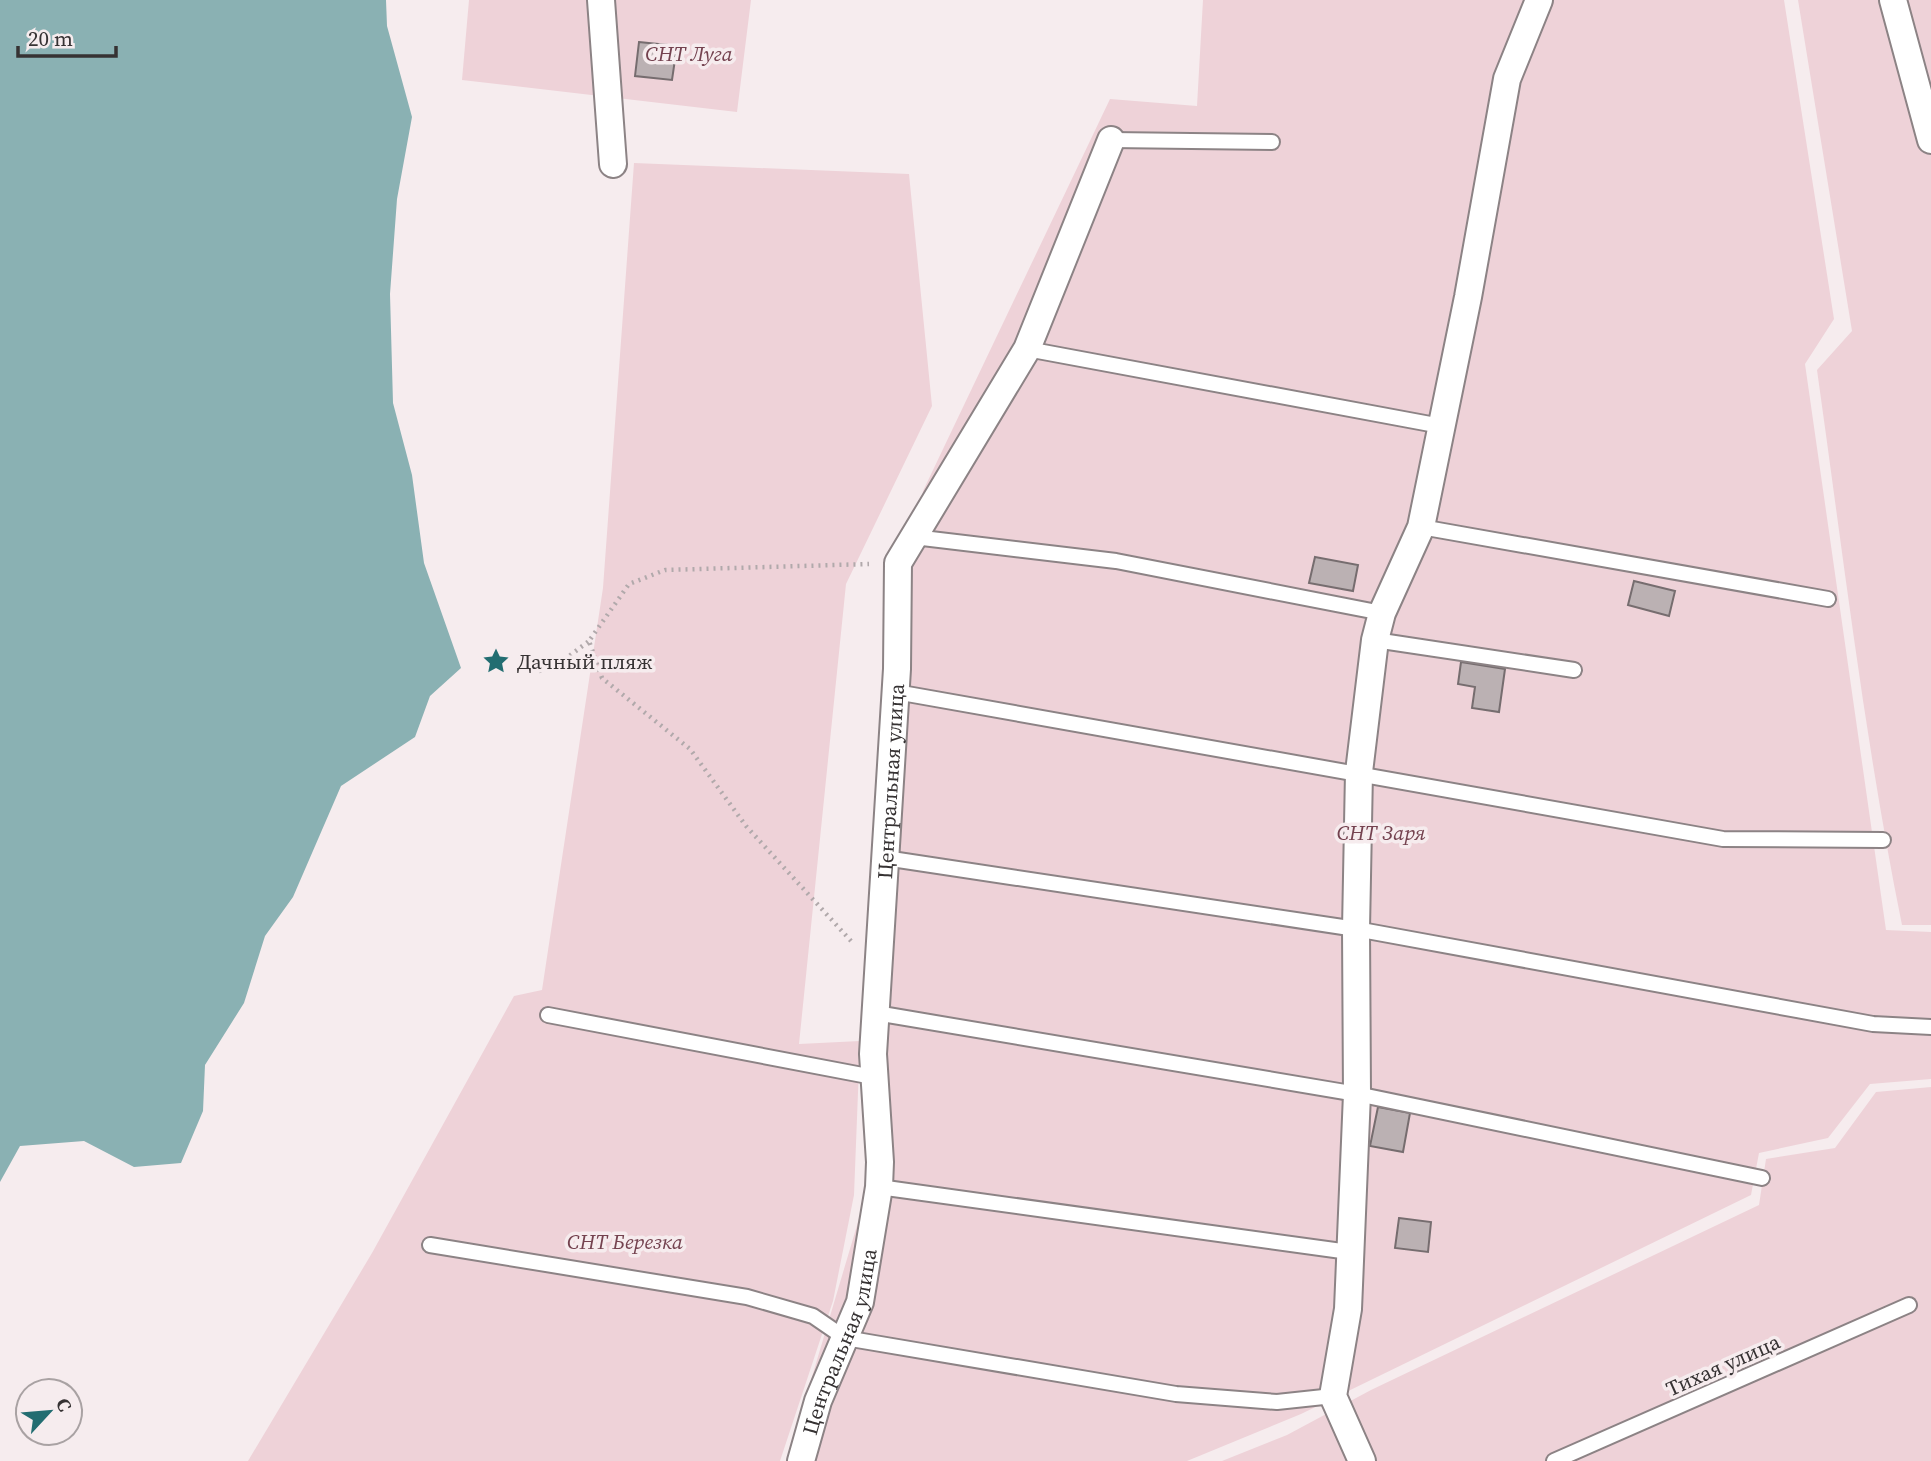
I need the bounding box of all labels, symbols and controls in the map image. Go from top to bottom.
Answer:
scale bar [18,14,116,58]
text: 20 m [28,24,73,53]
park label: СНТ Луга [645,39,733,68]
place icon: Дачный пляж [481,646,511,676]
place label: Дачный пляж [517,647,652,676]
street label: Центральная улица [869,682,911,880]
park label: СНТ Заря [1337,818,1426,847]
park label: СНТ Березка [567,1227,683,1256]
street label: Центральная улица [795,1246,883,1438]
street label: Тихая улица [1661,1327,1785,1403]
north arrow [14,1377,84,1447]
text: С [50,1394,79,1416]

